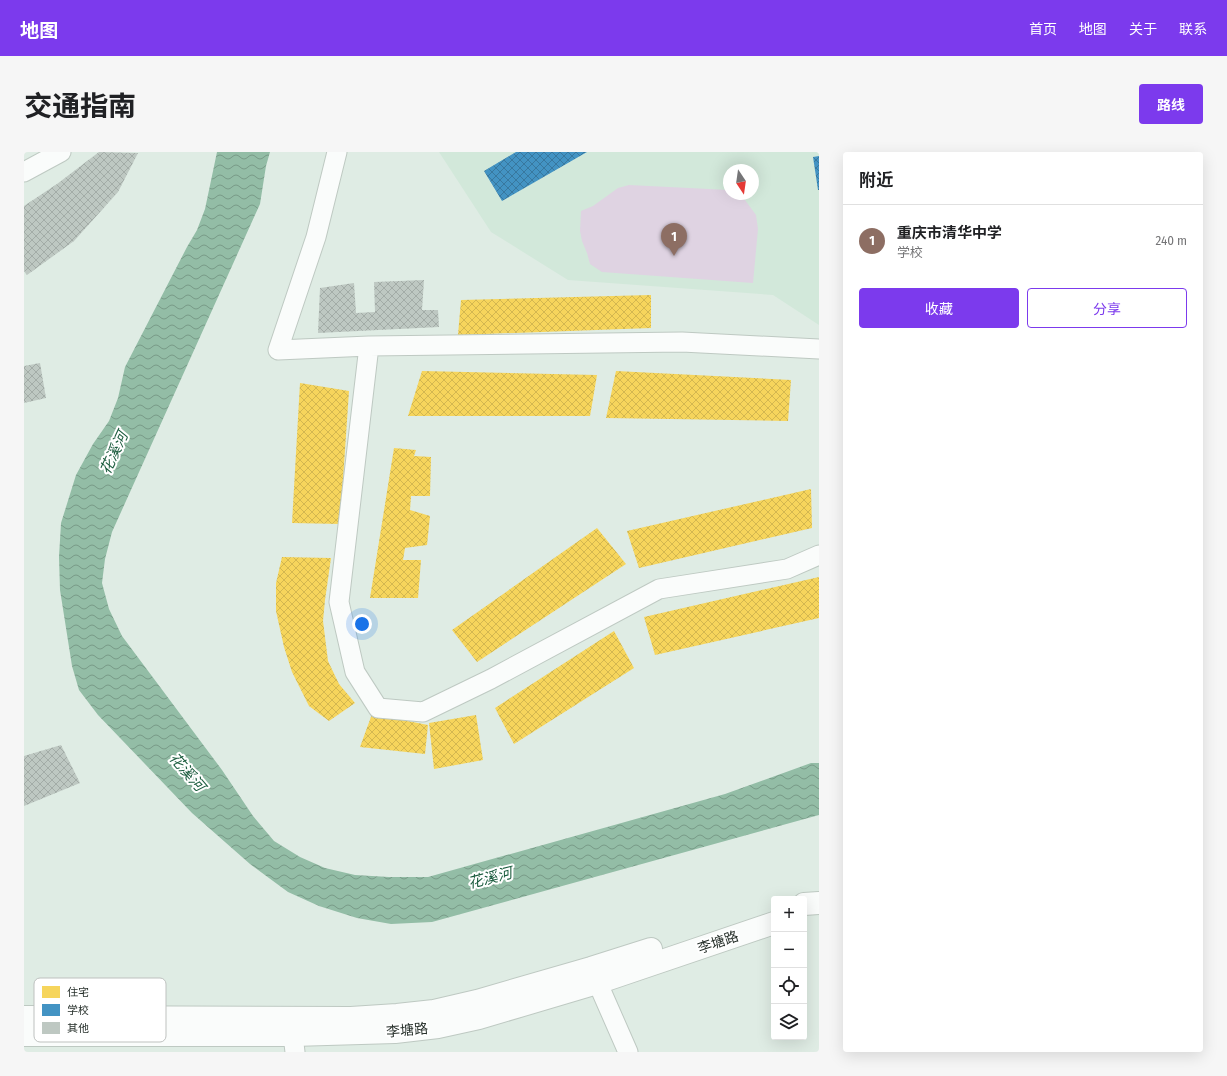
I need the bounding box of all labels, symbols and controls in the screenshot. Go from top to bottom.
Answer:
text: 地图 [20,19,58,42]
text: 首页 [1029,21,1057,38]
text: 地图 [1079,21,1107,38]
text: 关于 [1129,21,1157,38]
text: 联系 [1179,21,1207,38]
button: 路线 [1139,84,1203,124]
text: 交通指南 [24,90,136,123]
north arrow [723,164,759,200]
text: 附近 [859,170,893,191]
pin: 1 [661,223,687,256]
text: 重庆市清华中学 [897,224,1002,242]
text: 1 [869,233,875,248]
text: 240 m [1155,233,1187,248]
text: 学校 [897,245,923,260]
button: 收藏 [859,288,1019,328]
button: 分享 [1027,288,1187,328]
water label: 花溪河 [96,426,133,477]
your location [352,614,372,634]
water label: 花溪河 [165,749,211,797]
water label: 花溪河 [466,863,517,892]
map controls [771,896,807,1040]
button: + [771,896,807,932]
street label: 李塘路 [696,928,741,957]
button: − [771,932,807,968]
button: locate [771,968,807,1004]
legend [34,978,166,1042]
text: 住宅 [67,986,89,999]
text: 学校 [67,1004,89,1017]
button: layers [771,1004,807,1040]
street label: 李塘路 [385,1020,429,1041]
text: 其他 [67,1022,89,1035]

